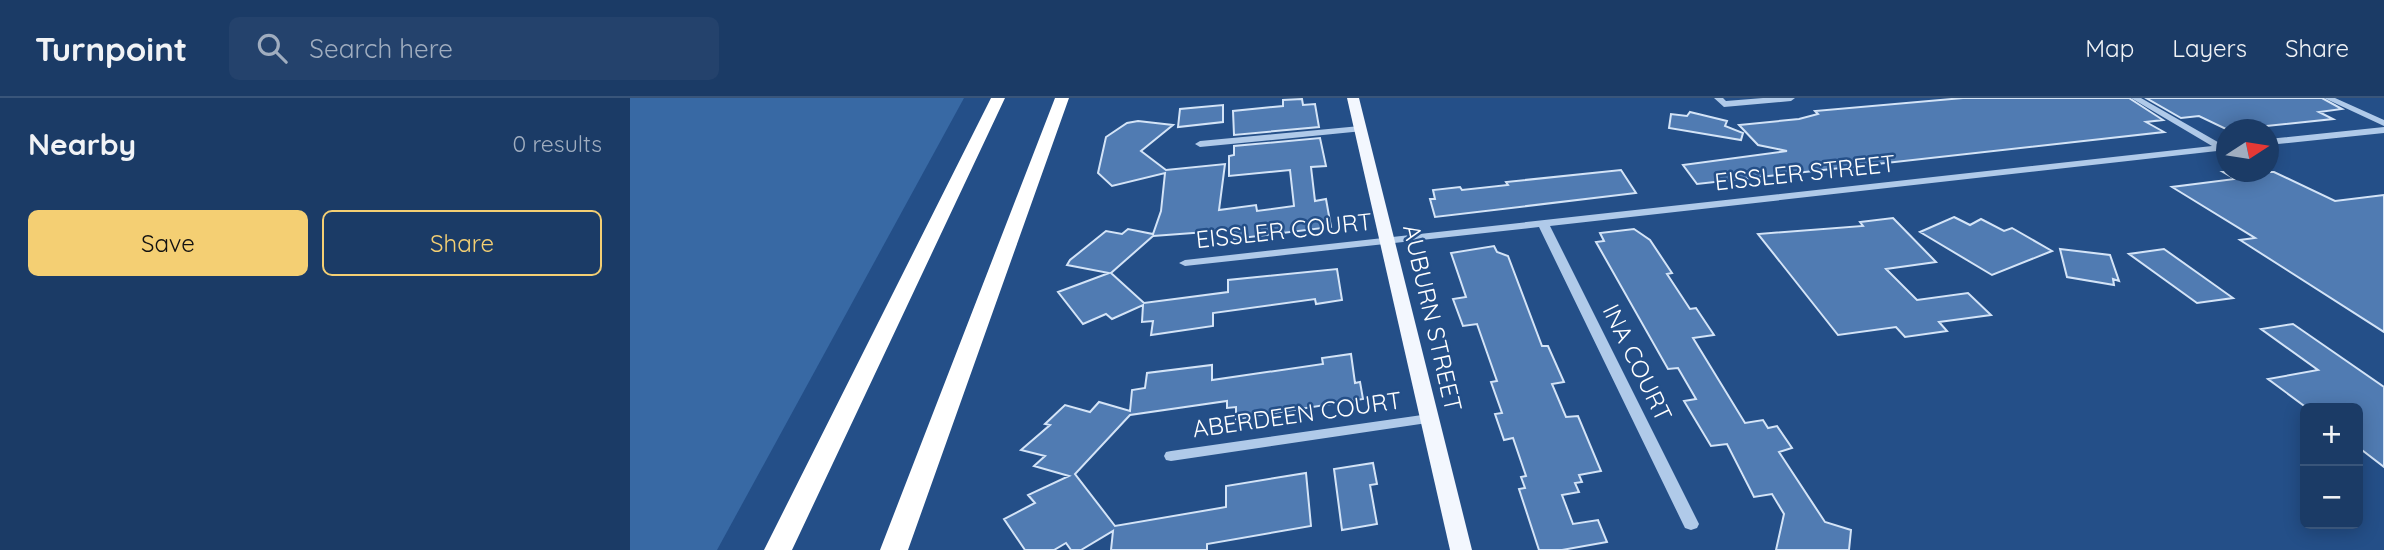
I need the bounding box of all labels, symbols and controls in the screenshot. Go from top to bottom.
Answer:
search box [229,17,719,80]
text: Turnpoint [35,28,187,69]
icon: search [253,29,291,67]
text: Search here [309,32,453,65]
text: Map [2085,33,2134,63]
text: Layers [2172,33,2247,63]
text: Share [2285,33,2349,63]
north arrow [2216,119,2279,182]
text: Nearby [28,125,136,163]
text: 0 results [513,129,602,158]
street label: EISSLER STREET [1713,148,1897,196]
street label: EISSLER COURT [1194,206,1373,254]
button: Save [28,210,308,276]
button: Share [322,210,602,276]
street label: AUBURN STREET [1397,221,1469,414]
street label: INA COURT [1597,299,1679,426]
street label: ABERDEEN COURT [1190,384,1403,444]
map controls [2300,403,2363,529]
button: + [2300,403,2363,466]
button: − [2300,466,2363,529]

